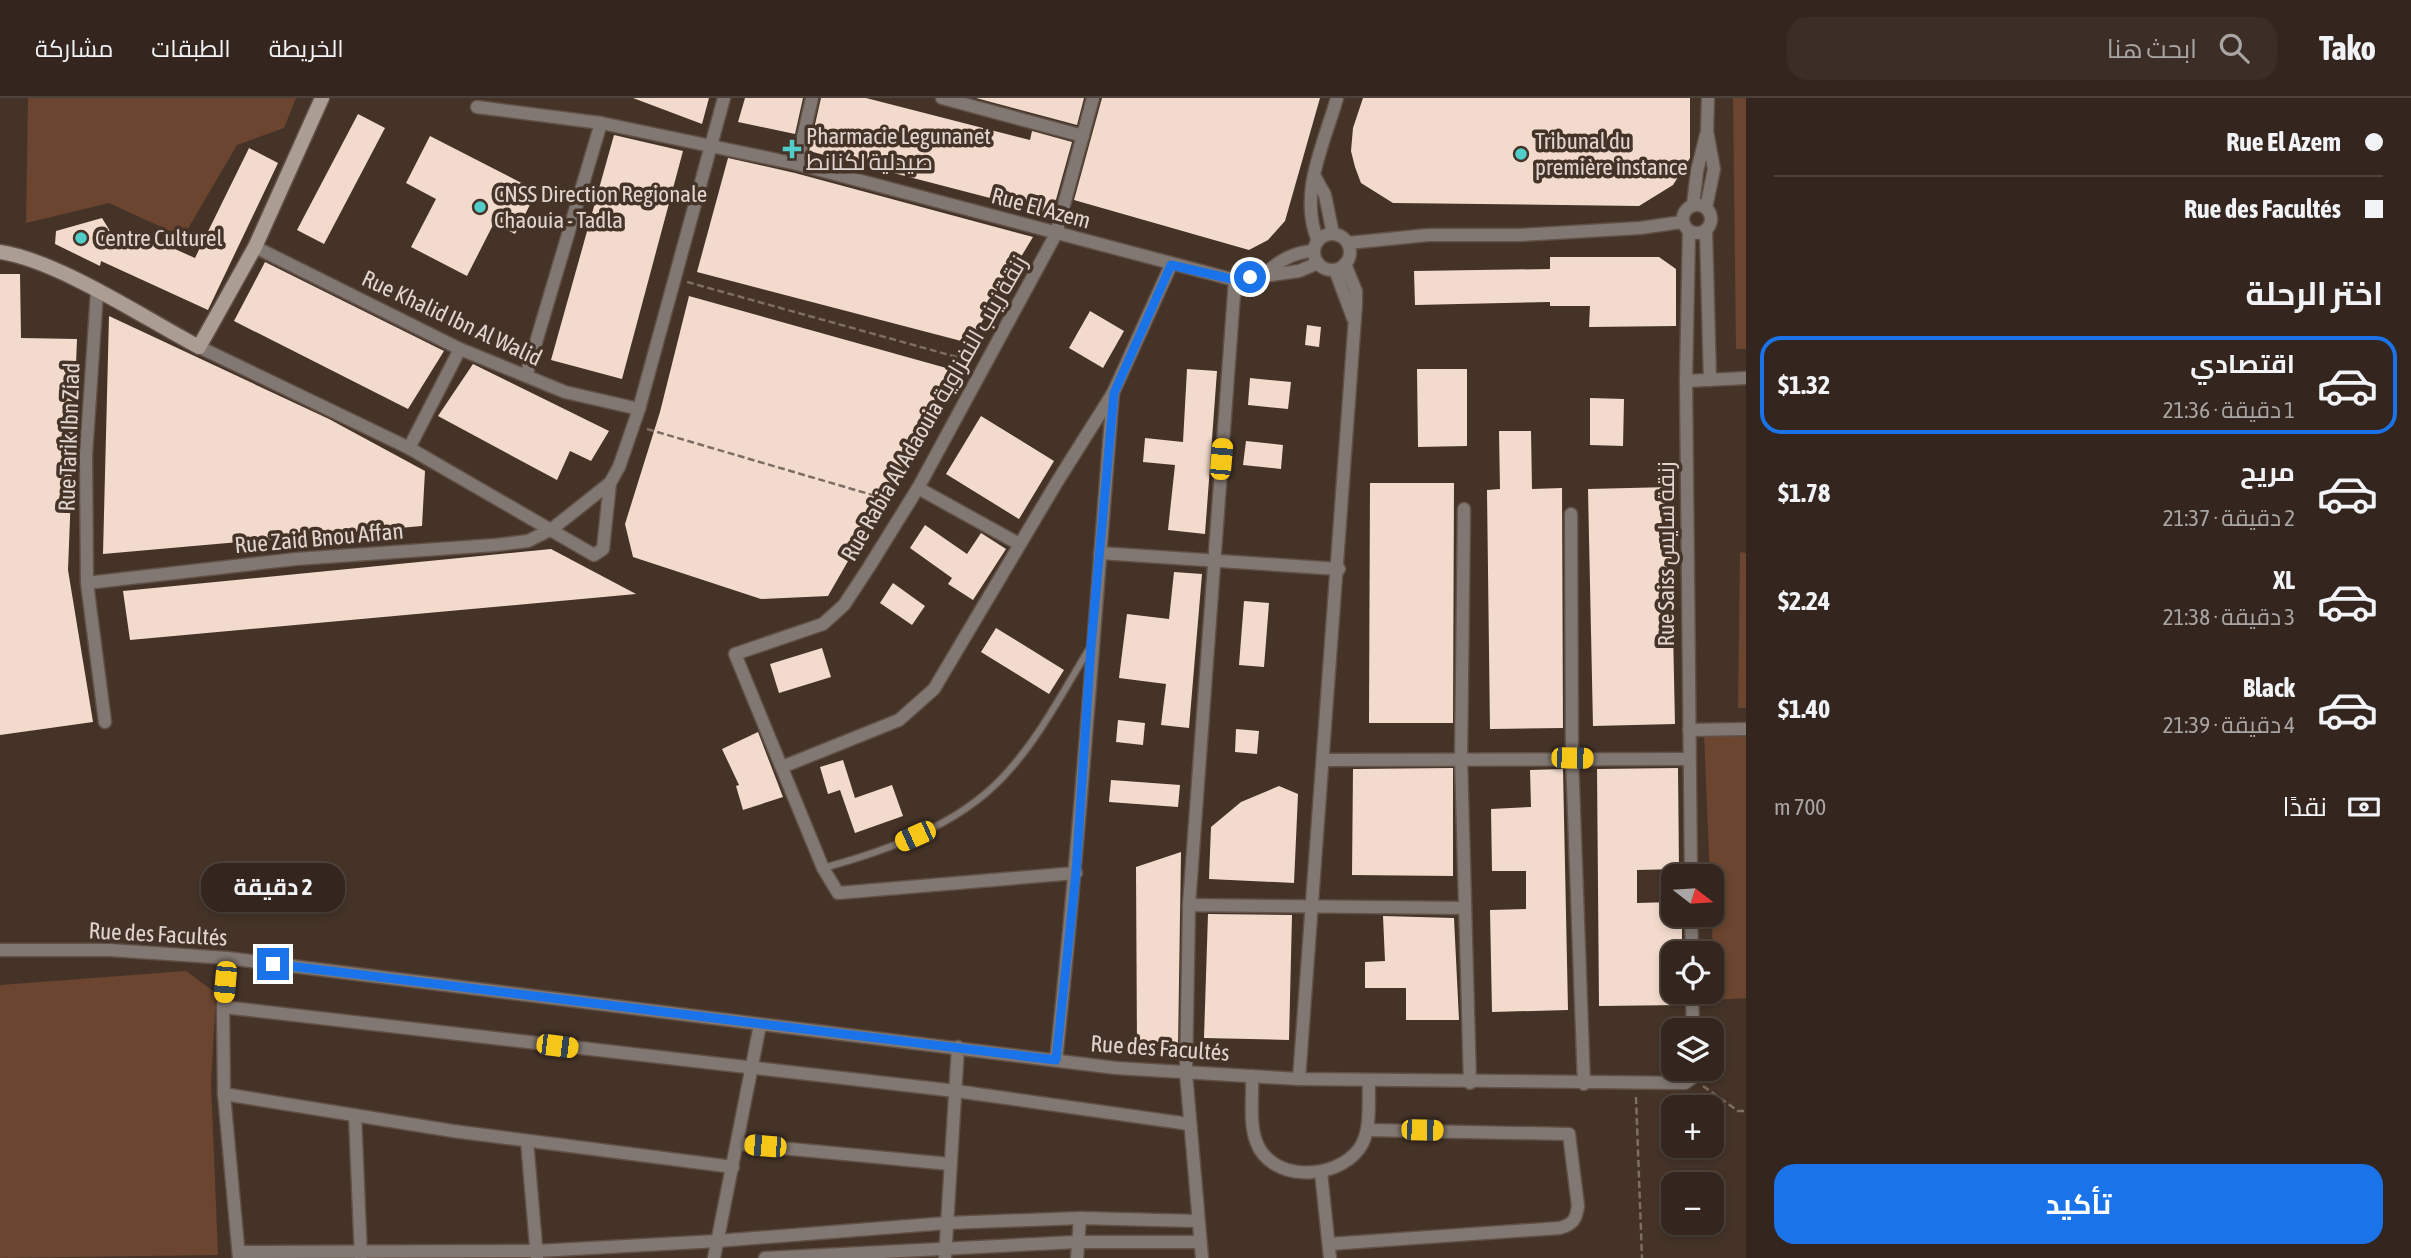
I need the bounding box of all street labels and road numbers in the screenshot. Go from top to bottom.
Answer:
street label: Rue El Azem [989,182,1093,234]
street label: Rue Rabia Al Adaouia زنقة زينب النفزاوية [836,251,1032,565]
street label: Rue Khalid Ibn Al Walid [358,265,546,371]
street label: Rue Tarik Ibn Ziad [53,362,85,512]
street label: Rue Saiss زنقة سايس [1653,461,1680,647]
street label: Rue Zaid Bnou Affan [234,518,404,558]
street label: Rue des Facultés [88,917,228,951]
street label: Rue des Facultés [1090,1030,1230,1066]

